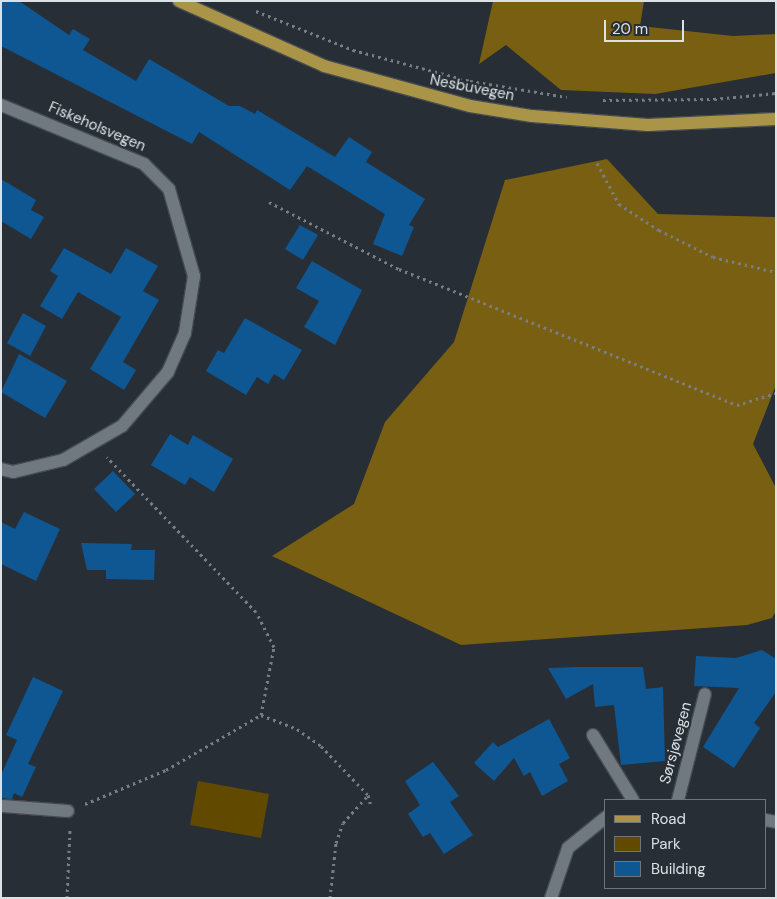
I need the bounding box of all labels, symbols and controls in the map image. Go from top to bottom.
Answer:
scale bar [607,10,687,42]
text: 20 m [612,19,648,39]
street label: Nesbuvegen [428,71,516,105]
street label: Fiskeholsvegen [46,98,148,156]
street label: Sørsjøvegen [656,700,696,786]
legend [604,799,767,889]
text: Road [651,809,686,829]
text: Park [651,834,681,854]
text: Building [651,859,706,879]

